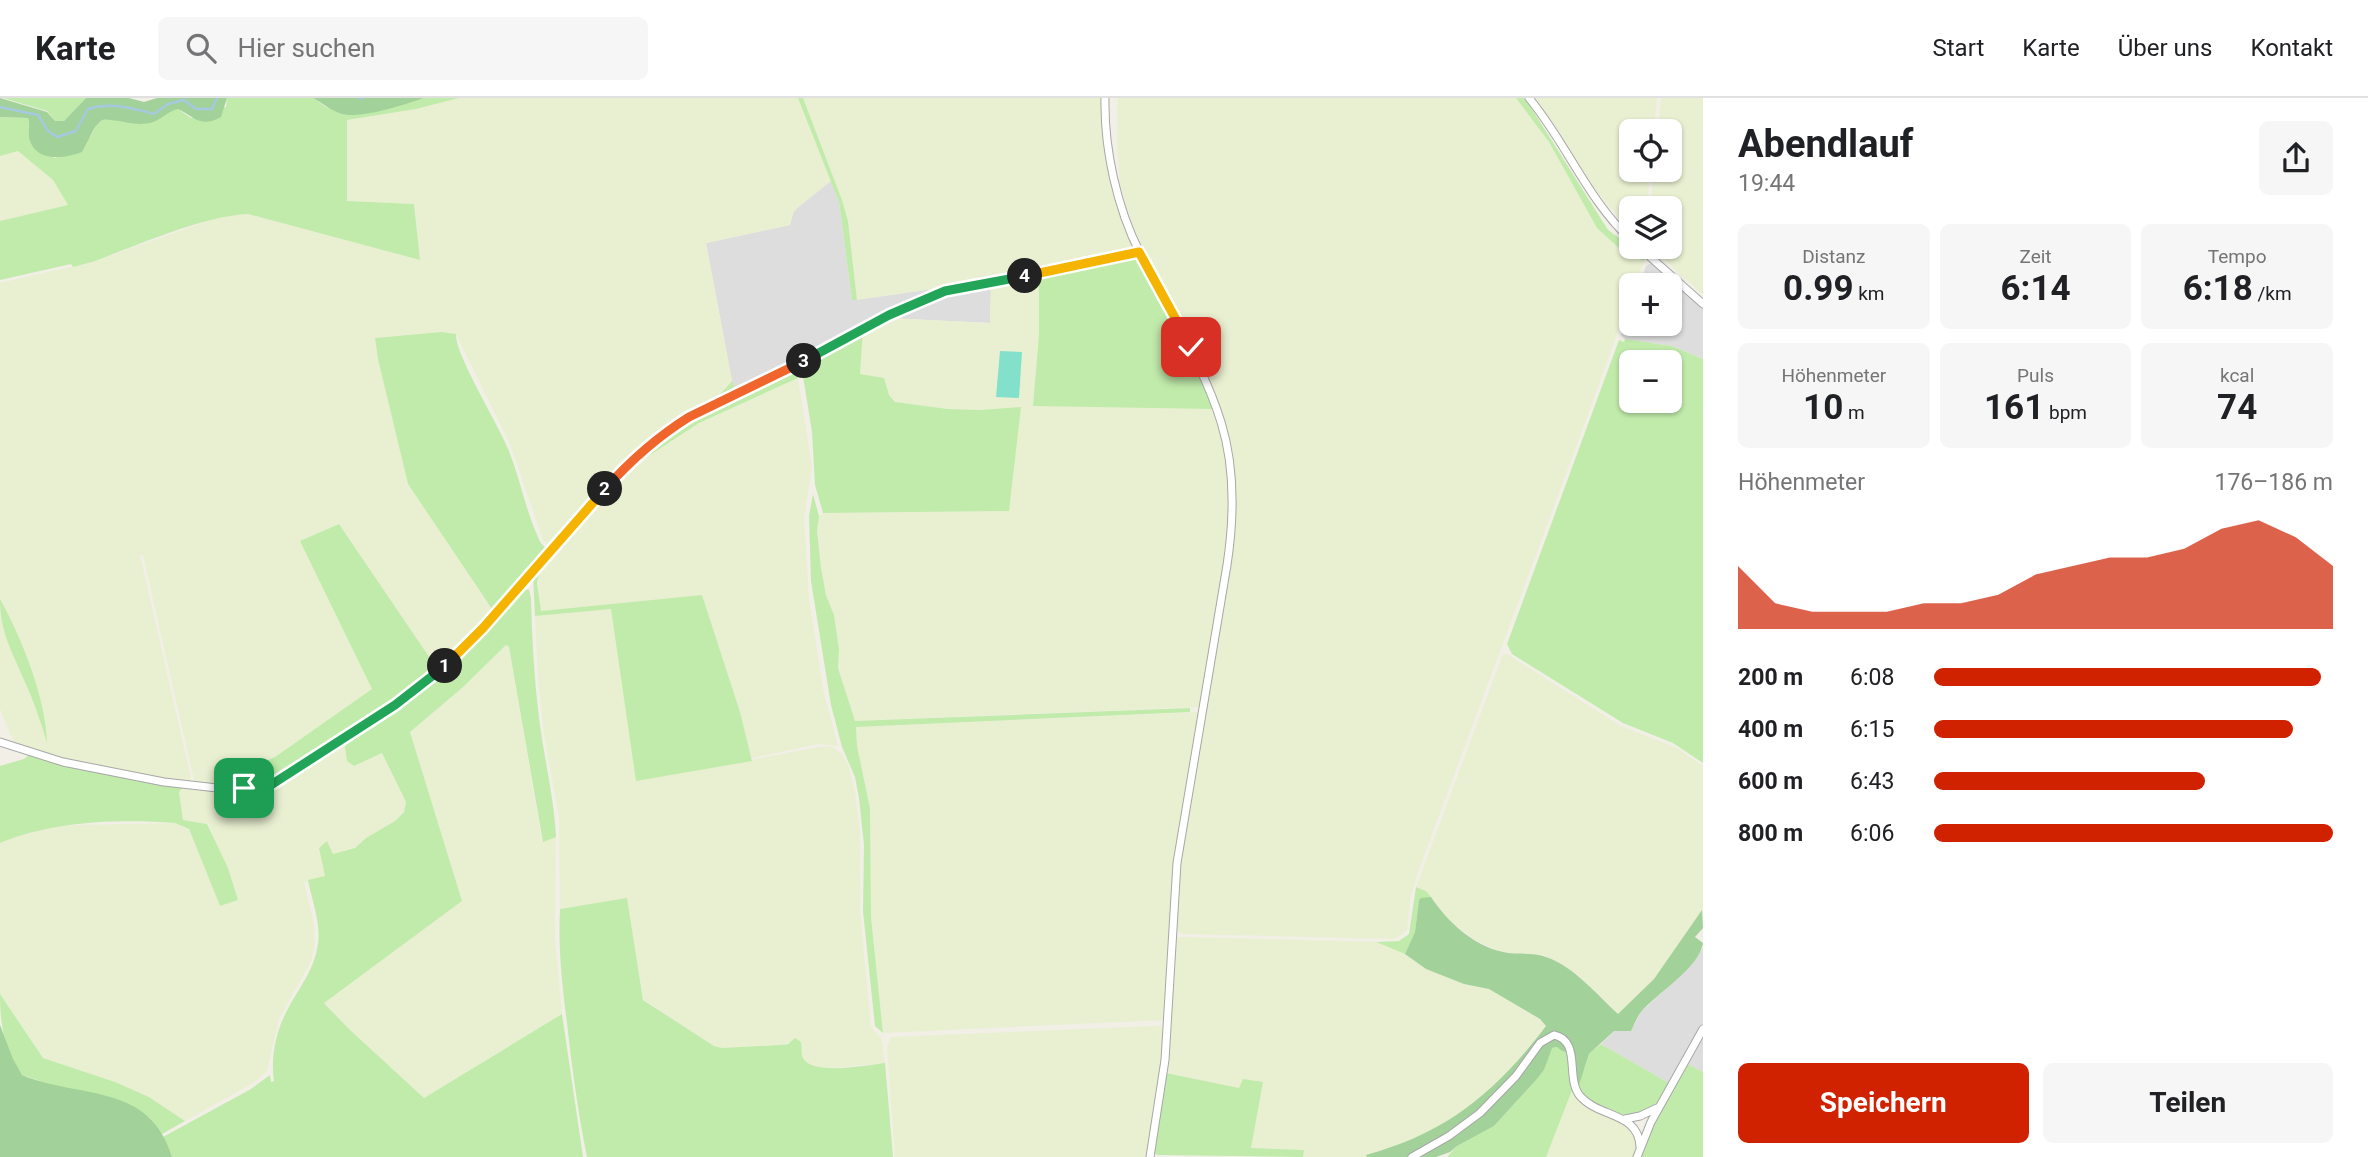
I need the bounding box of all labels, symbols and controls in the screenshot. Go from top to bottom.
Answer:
search box [158,17,648,80]
text: Karte [35,29,116,68]
icon: search [182,29,220,67]
text: Hier suchen [238,33,375,63]
text: Start [1933,34,1984,62]
text: Karte [2022,34,2080,62]
text: Über uns [2118,34,2212,62]
text: Kontakt [2250,34,2333,62]
map controls [1619,119,1682,413]
button: locate [1619,119,1682,182]
button: share [2259,121,2333,195]
text: Abendlauf [1738,122,1913,166]
text: 19:44 [1738,170,1795,197]
button: layers [1619,196,1682,259]
text: Distanz [1802,245,1866,268]
text: Zeit [2019,245,2052,268]
text: Tempo [2208,245,2267,268]
pin: 4 [1007,258,1042,294]
text: 4 [1019,264,1030,287]
text: 0.99 [1783,268,1854,309]
text: 6:14 [2000,268,2071,309]
text: 6:18 [2183,268,2253,309]
button: + [1619,273,1682,336]
text: km [1854,282,1885,305]
text: /km [2253,282,2292,305]
pin [1161,317,1221,377]
icon: check [1172,328,1210,366]
pin: 3 [786,344,822,378]
text: 3 [798,349,809,372]
button: − [1619,350,1682,413]
text: Höhenmeter [1781,364,1886,387]
text: Puls [2017,364,2054,387]
text: kcal [2220,364,2254,387]
text: 10 [1803,387,1843,428]
text: 161 [1984,387,2044,428]
text: 74 [2217,387,2257,428]
text: m [1843,401,1865,424]
text: bpm [2044,401,2087,424]
text: Höhenmeter [1738,469,1865,496]
text: 176–186 m [2214,469,2333,496]
pin: 2 [588,472,622,506]
text: 2 [599,477,610,500]
pin: 1 [428,648,462,684]
text: 1 [439,654,450,677]
text: 200 m [1738,664,1803,691]
text: 6:08 [1850,664,1894,691]
text: 400 m [1738,716,1803,743]
text: 6:15 [1850,716,1894,743]
pin [214,758,274,818]
text: 600 m [1738,768,1803,795]
text: 6:43 [1850,768,1894,795]
icon: arrive [225,769,263,807]
text: 800 m [1738,820,1803,847]
text: 6:06 [1850,820,1894,847]
button: Speichern [1738,1063,2029,1143]
button: Teilen [2043,1063,2333,1143]

